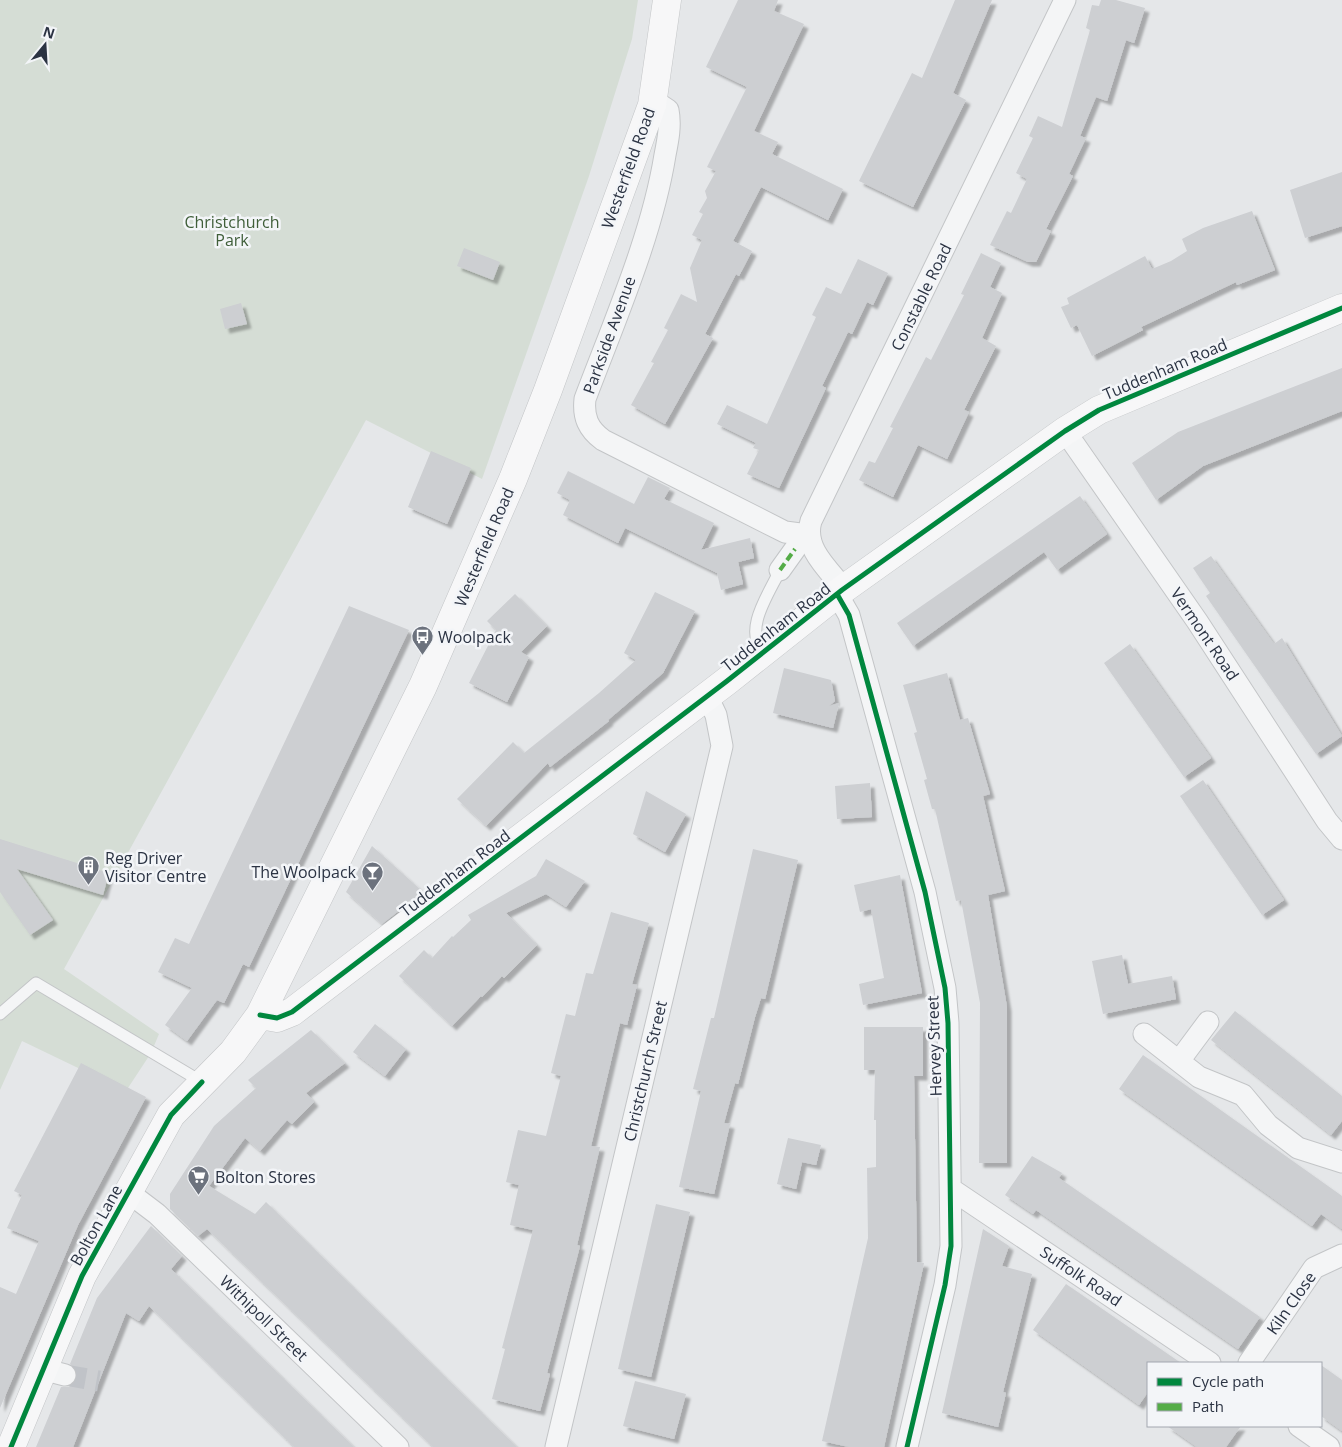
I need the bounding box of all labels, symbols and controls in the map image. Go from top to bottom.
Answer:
north arrow [20,20,70,70]
text: N [41,21,58,43]
street label: Westerfield Road [596,104,660,232]
park label: Christchurch Park [184,211,280,251]
street label: Constable Road [885,240,957,354]
street label: Parkside Avenue [577,273,641,397]
street label: Tuddenham Road [1100,333,1230,405]
street label: Westerfield Road [449,484,519,610]
street label: Tuddenham Road [717,577,835,677]
street label: Vermont Road [1166,583,1244,685]
bus stop icon: Woolpack [410,625,434,656]
place label: Woolpack [438,626,511,648]
street label: Tuddenham Road [395,824,515,922]
place label: Reg Driver Visitor Centre [105,847,206,887]
building icon: Reg Driver Visitor Centre [77,855,101,886]
bar icon: The Woolpack [360,860,384,891]
place label: The Woolpack [251,861,357,883]
street label: Hervey Street [921,995,947,1097]
street label: Christchurch Street [618,998,672,1144]
supermarket icon: Bolton Stores [187,1165,211,1196]
place label: Bolton Stores [215,1166,316,1188]
street label: Bolton Lane [65,1181,127,1269]
street label: Suffolk Road [1036,1241,1126,1311]
street label: Kiln Close [1261,1267,1321,1339]
street label: Withipoll Street [215,1270,313,1366]
legend [1147,1362,1322,1427]
text: Cycle path [1192,1371,1264,1391]
text: Path [1192,1396,1224,1416]

